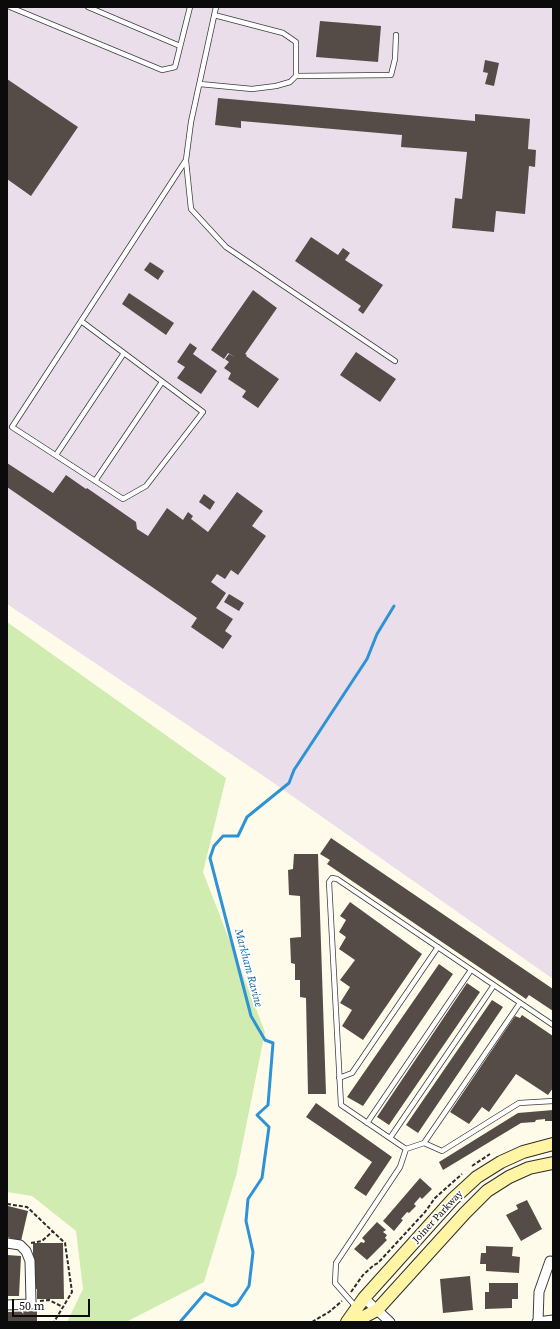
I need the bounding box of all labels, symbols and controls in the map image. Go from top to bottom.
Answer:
water label: Markham Ravine [231,928,265,1008]
street label: Joiner Parkway [410,1188,466,1246]
scale bar [14,1291,92,1317]
text: 50 m [19,1298,45,1314]

